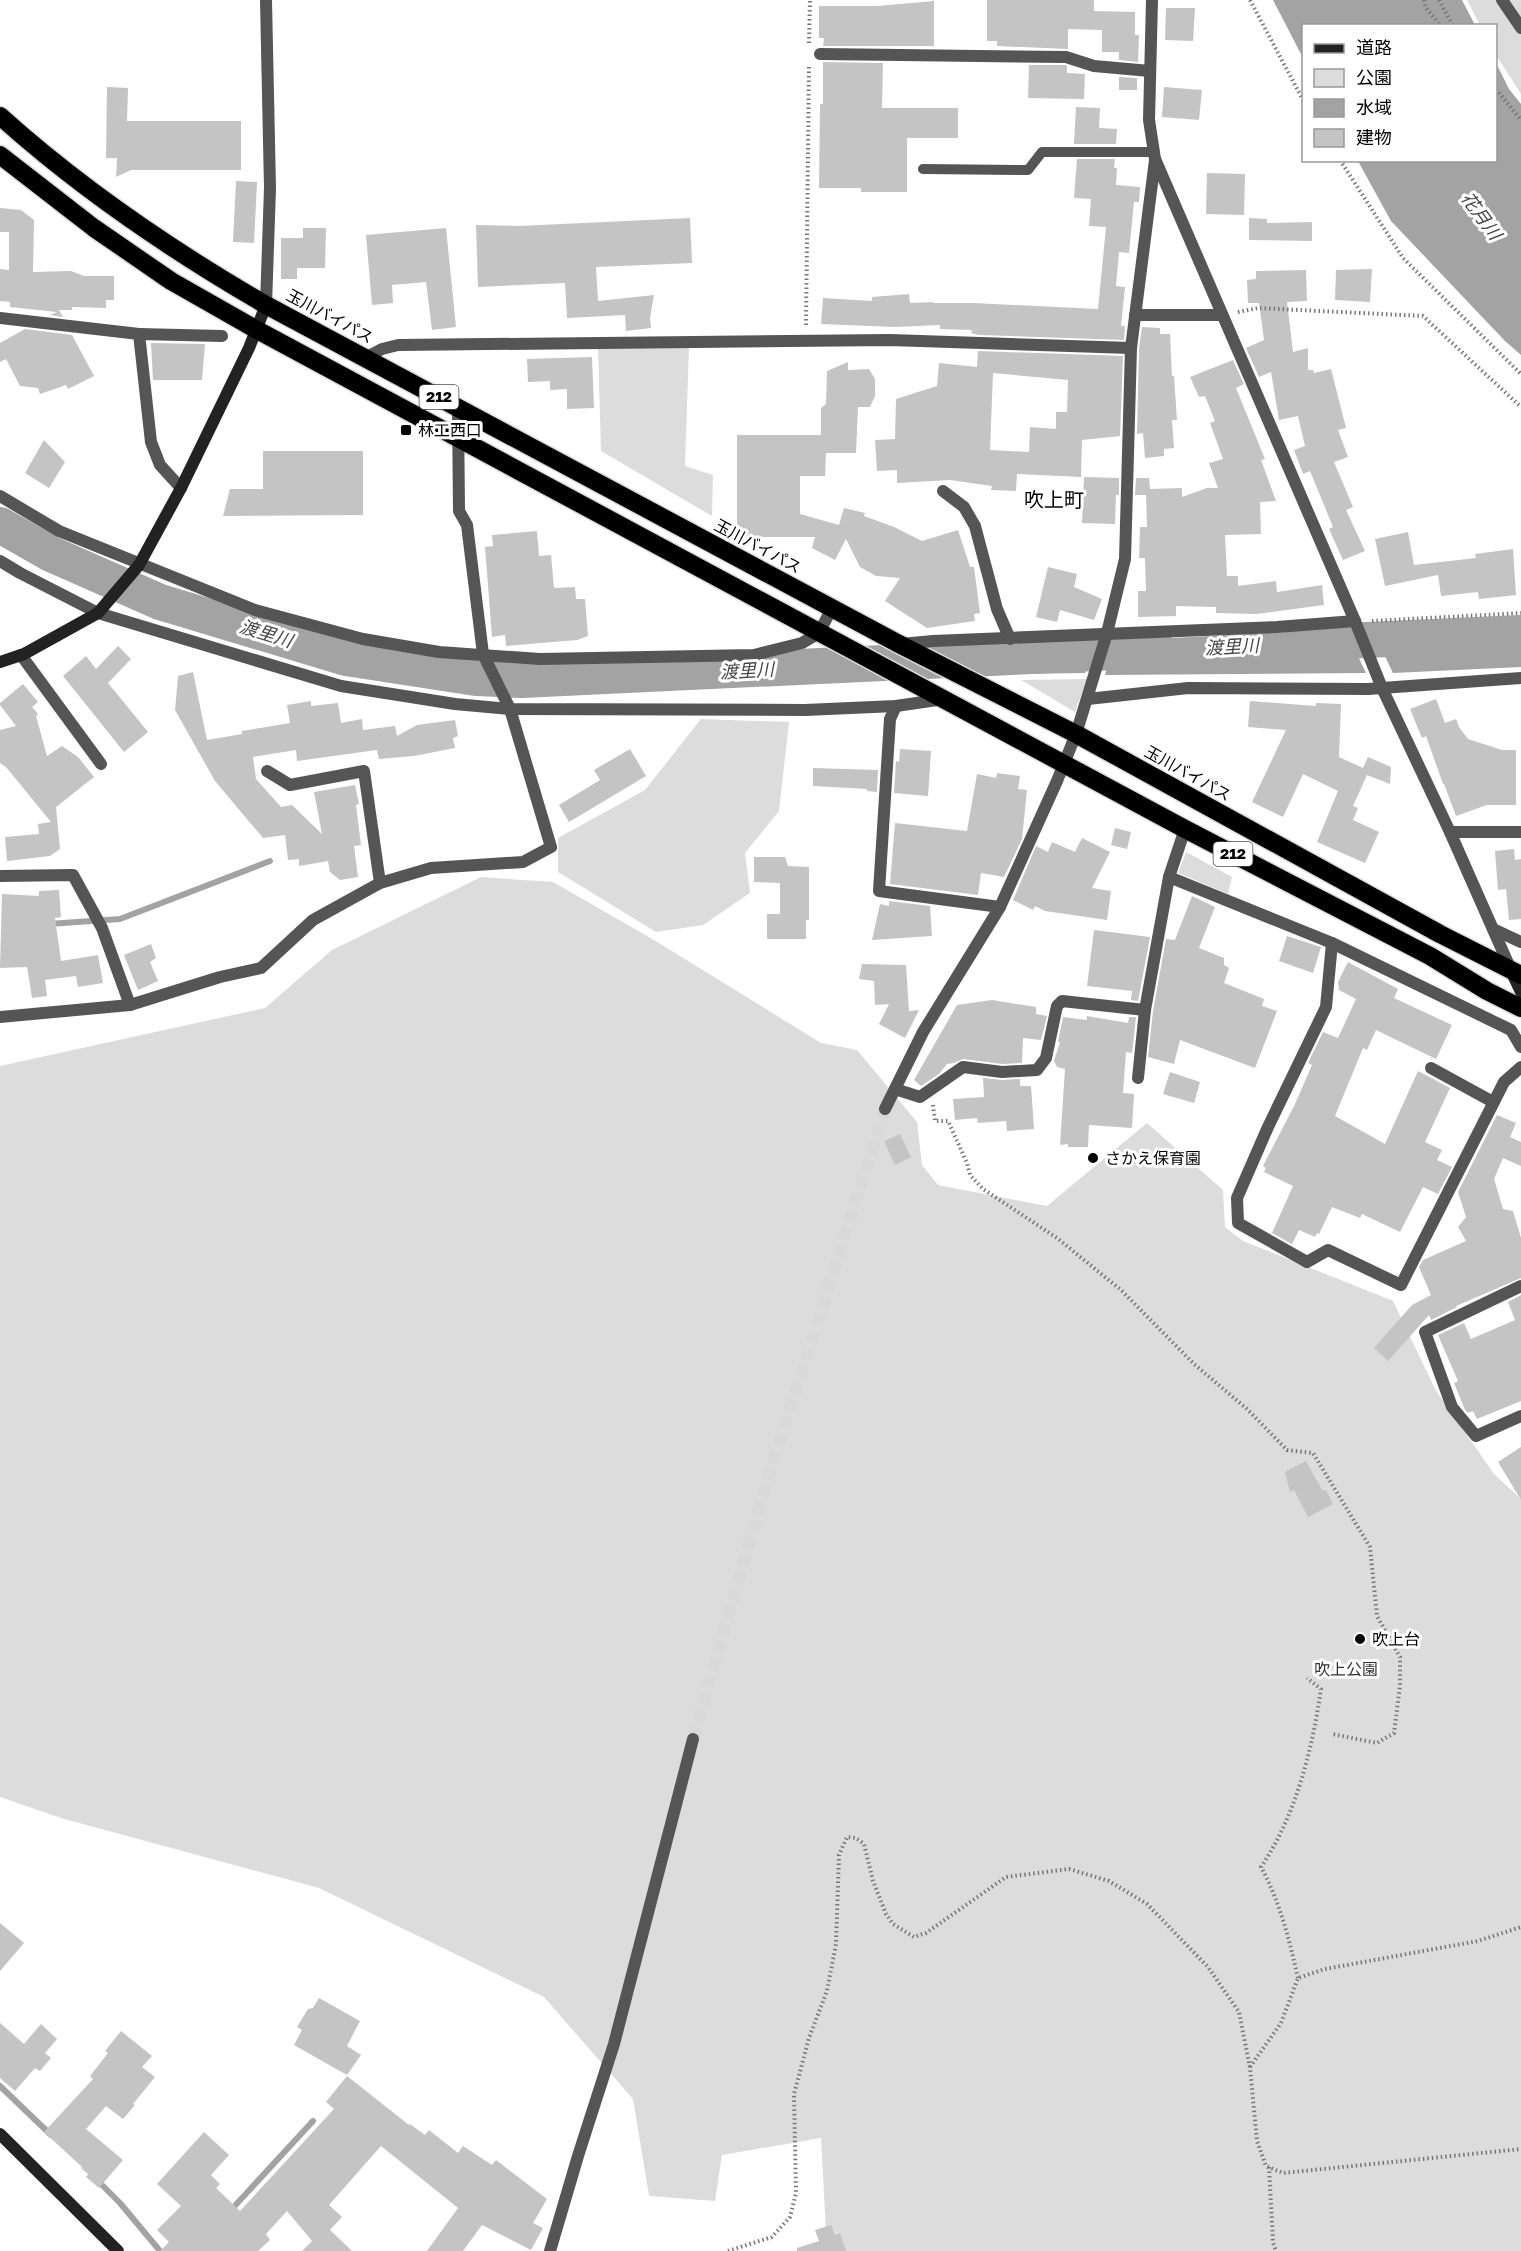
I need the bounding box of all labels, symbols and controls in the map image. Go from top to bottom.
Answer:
legend [1302,24,1497,162]
text: 道路 [1356,36,1392,58]
text: 公園 [1356,66,1392,88]
text: 水域 [1356,96,1392,118]
text: 建物 [1356,126,1392,148]
water label: 花月川 [1457,187,1508,245]
street label: 玉川バイパス [283,285,377,347]
road number: 212 [420,385,458,409]
place label: 林工西口 [418,420,482,440]
marker: 林工西口 [399,423,413,437]
district label: 吹上町 [1024,487,1084,511]
street label: 玉川バイパス [711,515,805,577]
water label: 渡里川 [237,615,297,652]
water label: 渡里川 [1204,633,1261,658]
water label: 渡里川 [719,657,776,682]
street label: 玉川バイパス [1141,741,1235,805]
road number: 212 [1214,842,1252,866]
place label: さかえ保育園 [1105,1148,1201,1168]
marker: さかえ保育園 [1086,1151,1100,1165]
place label: 吹上台 [1372,1629,1420,1649]
marker: 吹上台 [1353,1632,1367,1646]
park label: 吹上公園 [1314,1659,1378,1679]

